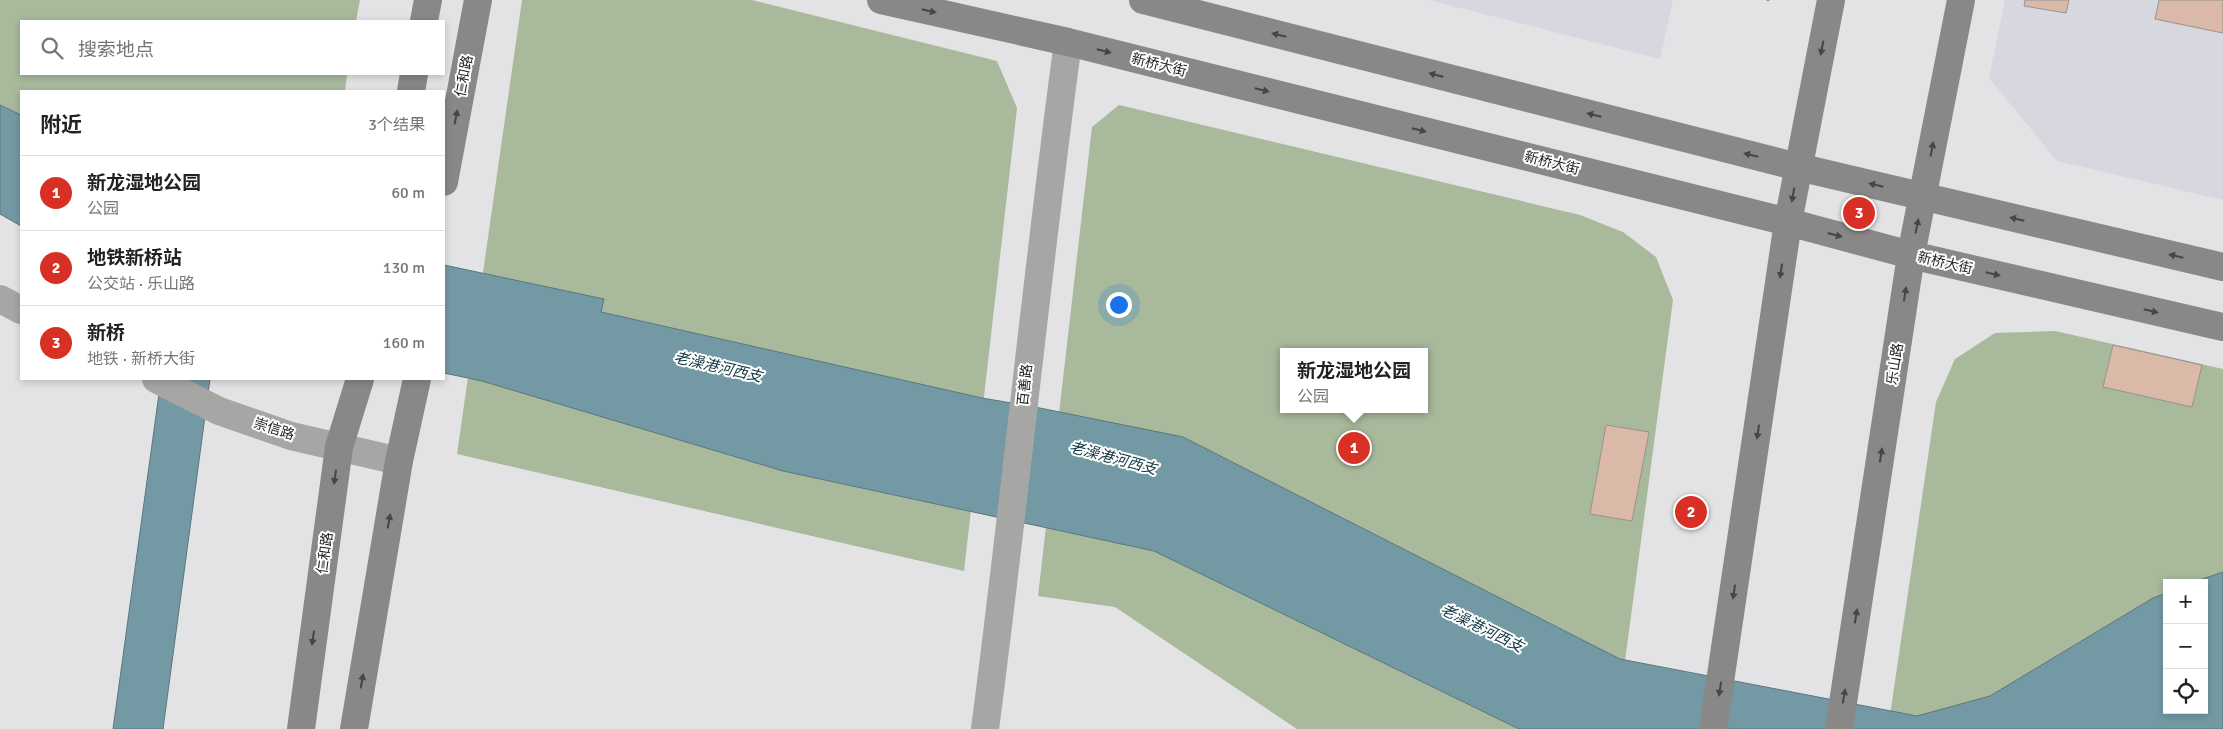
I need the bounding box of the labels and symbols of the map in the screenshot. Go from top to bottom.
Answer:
one-way arrow [921,7,936,15]
one-way arrow [1271,30,1286,38]
one-way arrow [1817,40,1825,56]
one-way arrow [1097,47,1112,55]
street label: 新桥大街 [1130,50,1188,80]
street label: 仁和路 [452,54,476,98]
one-way arrow [1429,71,1444,79]
one-way arrow [1254,86,1269,94]
one-way arrow [453,108,461,124]
one-way arrow [1586,111,1601,119]
one-way arrow [1412,126,1427,134]
one-way arrow [1929,140,1937,156]
street label: 新桥大街 [1523,148,1581,178]
one-way arrow [1744,151,1759,159]
one-way arrow [1868,181,1883,189]
one-way arrow [1789,187,1797,203]
pin: 3 [1843,194,1875,232]
one-way arrow [2010,215,2025,223]
one-way arrow [1913,218,1921,234]
one-way arrow [1828,231,1843,239]
street label: 新桥大街 [1916,248,1974,278]
one-way arrow [2168,252,2183,260]
one-way arrow [1777,263,1785,279]
one-way arrow [1985,270,2000,278]
one-way arrow [1902,286,1910,302]
your location [1106,292,1132,318]
one-way arrow [2144,307,2160,315]
street label: 乐山路 [1883,342,1907,386]
water label: 老澡港河西支 [672,348,766,386]
street label: 百善路 [1014,363,1036,407]
street label: 崇信路 [251,414,297,444]
one-way arrow [1753,424,1761,440]
pin: 1 [1338,429,1370,467]
water label: 老澡港河西支 [1067,438,1161,479]
one-way arrow [1877,447,1885,463]
one-way arrow [331,469,339,485]
pin: 2 [1675,493,1707,531]
one-way arrow [386,512,394,528]
street label: 仁和路 [314,531,336,575]
one-way arrow [1730,585,1738,601]
water label: 老澡港河西支 [1438,600,1528,657]
one-way arrow [1852,607,1860,623]
one-way arrow [309,630,317,646]
one-way arrow [359,673,367,689]
one-way arrow [1715,681,1723,697]
one-way arrow [1840,688,1848,704]

